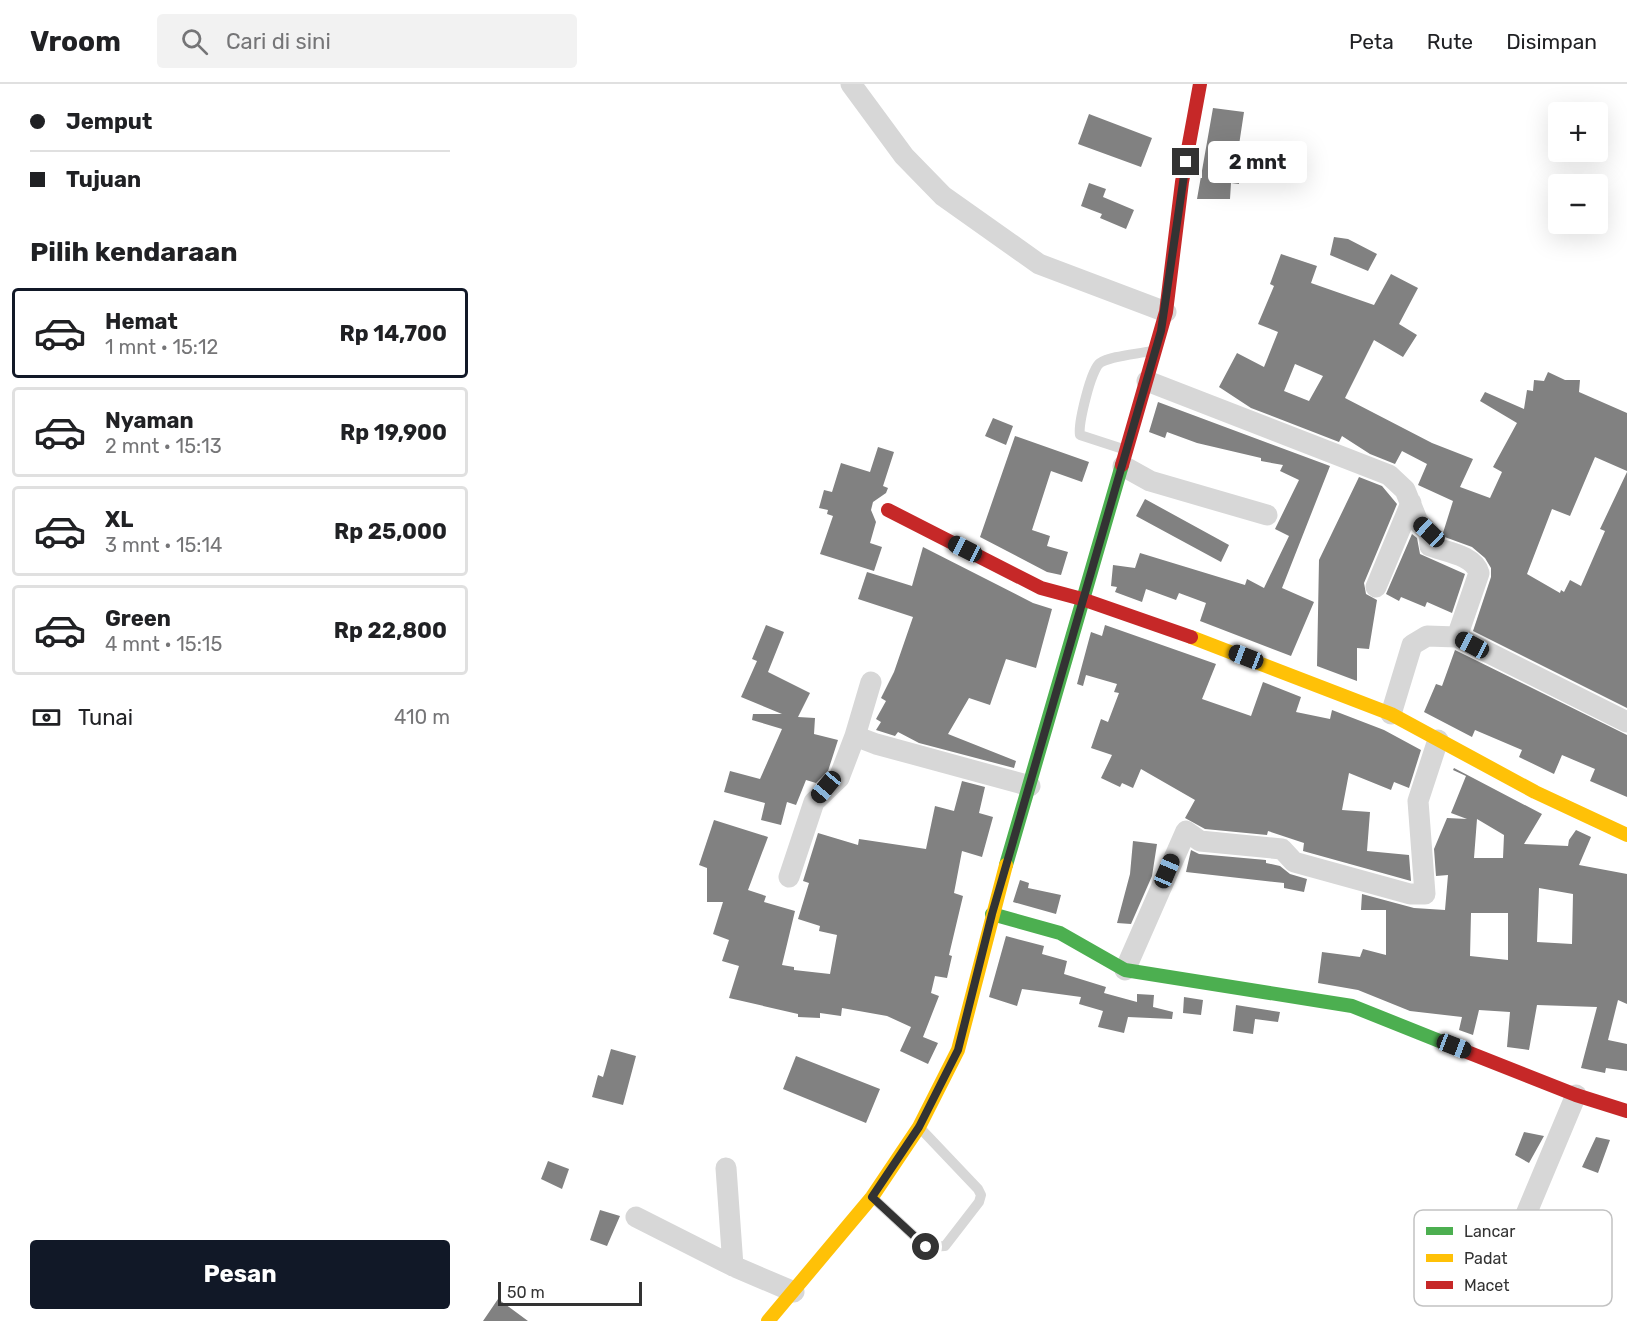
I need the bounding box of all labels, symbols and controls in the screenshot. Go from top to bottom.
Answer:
search box [157,14,577,68]
text: Vroom [30,25,121,58]
icon: search [178,25,211,58]
text: Cari di sini [226,28,331,55]
text: Peta [1349,29,1394,54]
text: Rute [1427,29,1473,54]
text: Disimpan [1506,29,1597,54]
map controls [1548,102,1608,234]
button: + [1548,102,1608,162]
text: Jemput [66,108,152,135]
callout: 2 mnt [1207,141,1306,183]
route end [1172,148,1199,175]
text: 2 mnt [1229,150,1286,174]
text: Tujuan [66,166,141,193]
button: − [1548,174,1608,234]
text: Pilih kendaraan [30,236,238,268]
icon: car [33,306,87,360]
text: Hemat [105,308,178,335]
text: Rp 14,700 [339,320,447,347]
text: 1 mnt · 15:12 [105,335,218,359]
icon: car [33,405,87,459]
text: Nyaman [105,407,194,434]
text: Rp 19,900 [340,419,447,446]
text: 2 mnt · 15:13 [105,434,222,458]
icon: car [33,504,87,558]
text: XL [105,506,133,533]
car [1410,513,1448,551]
text: Rp 25,000 [334,518,447,545]
text: 3 mnt · 15:14 [105,533,222,557]
car [945,533,985,565]
icon: car [33,603,87,657]
text: Green [105,605,171,632]
text: Rp 22,800 [334,617,447,644]
car [1452,629,1492,661]
text: 4 mnt · 15:15 [105,632,222,656]
car [1226,642,1266,672]
icon: cash [30,701,63,734]
text: Tunai [78,704,133,731]
text: 410 m [394,705,450,729]
car [808,767,844,807]
car [1152,851,1182,891]
car [1434,1031,1474,1061]
legend [1414,1210,1612,1306]
text: Lancar [1464,1222,1515,1241]
route start [912,1233,939,1260]
button: Pesan [30,1240,450,1309]
text: Padat [1464,1249,1507,1268]
text: Macet [1464,1276,1510,1295]
scale bar [498,1279,642,1306]
text: 50 m [507,1283,545,1302]

